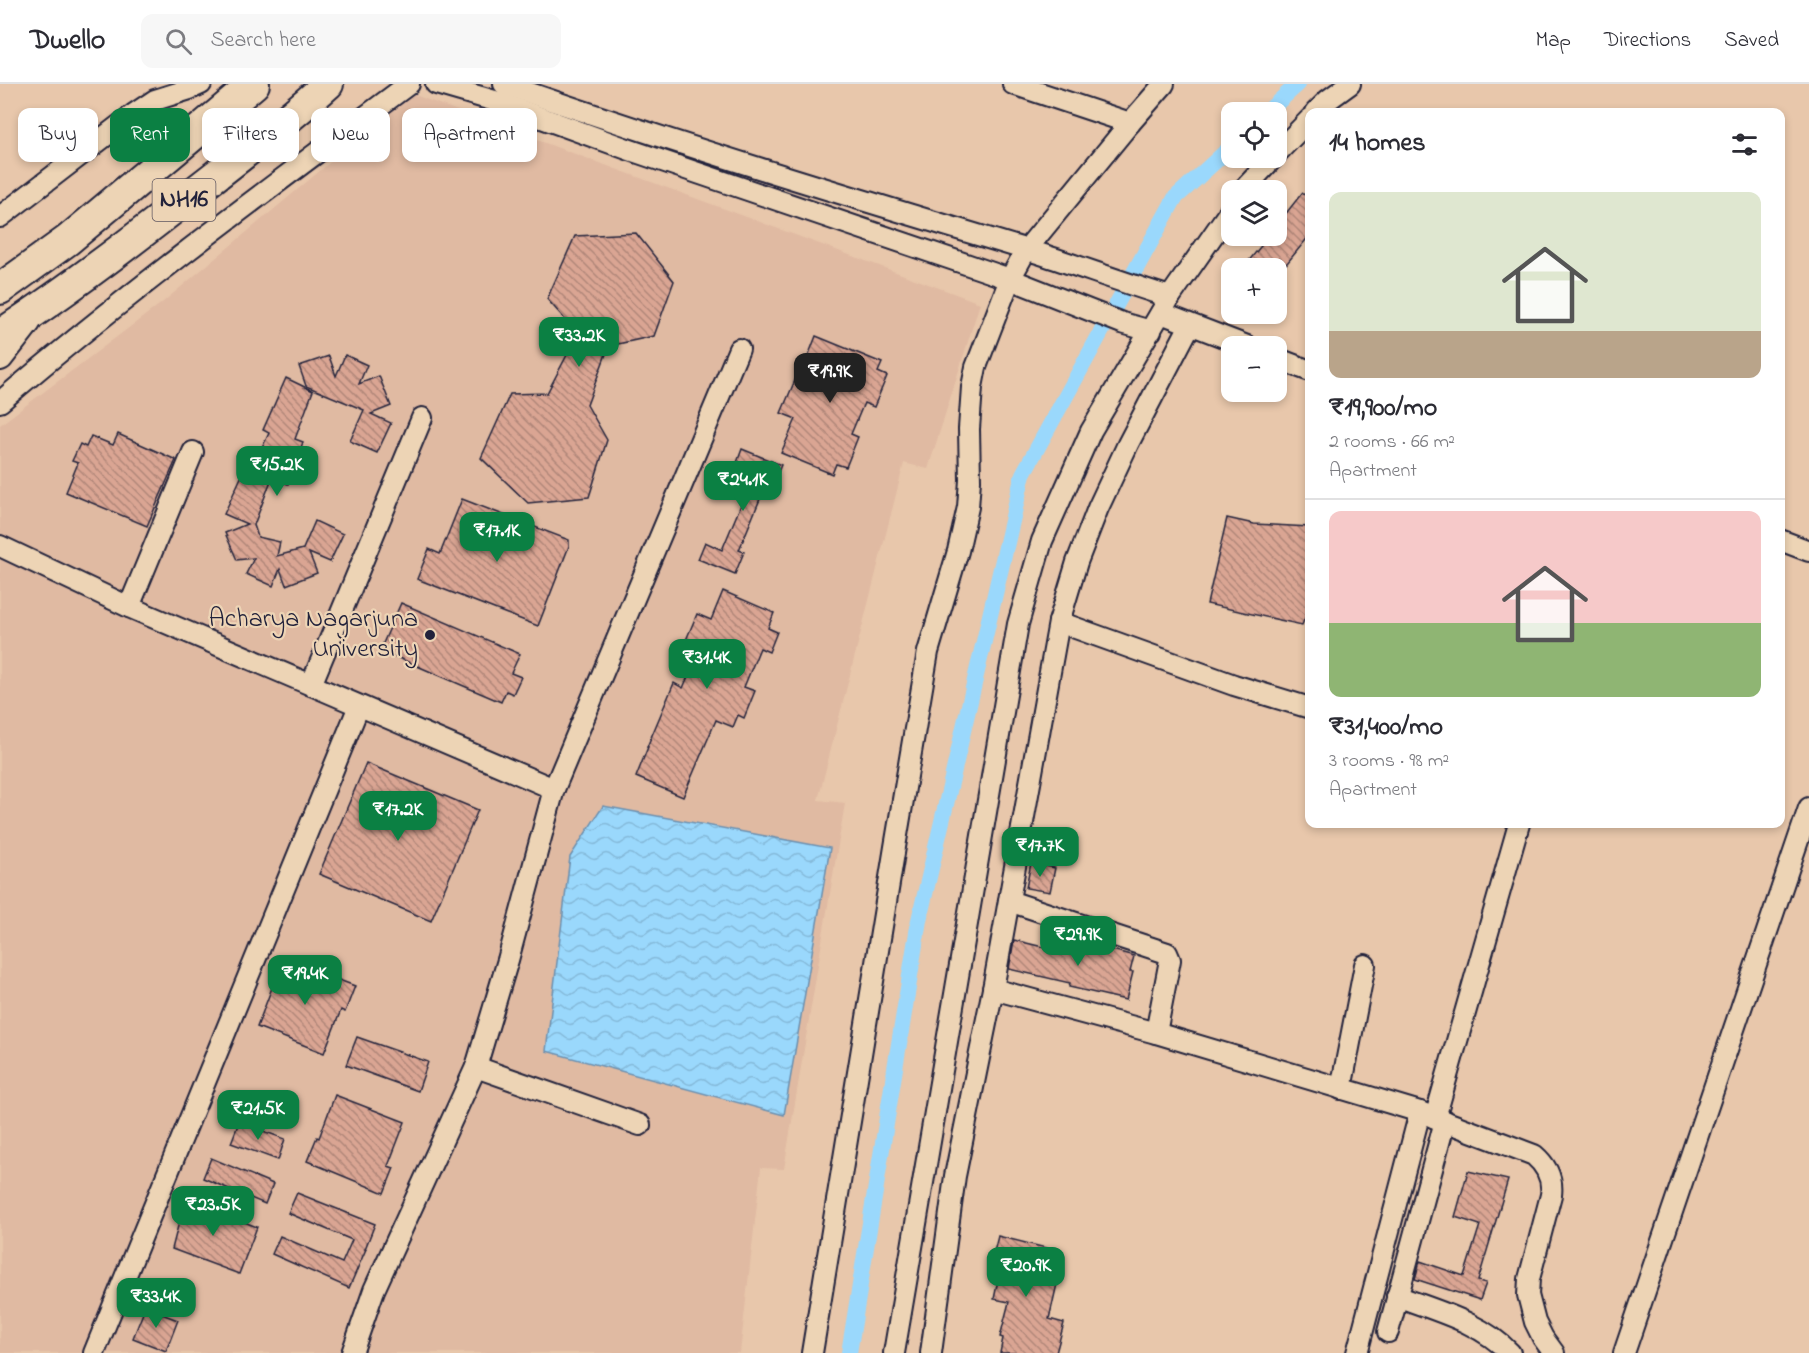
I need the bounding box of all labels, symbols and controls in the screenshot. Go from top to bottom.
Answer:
search box [141,14,561,68]
text: Dwello [30,21,105,62]
icon: search [162,25,195,58]
text: Search here [210,25,316,57]
text: Map [1535,26,1571,56]
text: Directions [1604,26,1691,56]
text: Saved [1724,26,1779,56]
map controls [1221,102,1287,402]
button: locate [1221,102,1287,168]
chip: Buy [18,108,98,162]
chip: Rent [110,108,190,162]
chip: Filters [202,108,299,162]
chip: New [311,108,390,162]
chip: Apartment [402,108,537,162]
text: 14 homes [1329,125,1425,163]
icon: filters [1728,128,1761,161]
road number: NH16 [152,179,216,221]
button: layers [1221,180,1287,246]
icon: home [1491,231,1599,339]
button: + [1221,258,1287,324]
pin: ₹33.2K [530,317,628,368]
text: ₹33.2K [553,322,605,351]
button: − [1221,336,1287,402]
pin: ₹19.9K [781,353,879,404]
text: ₹19.9K [808,358,852,387]
text: ₹19,900/mo [1329,390,1437,428]
text: 2 rooms · 66 m² [1329,428,1455,457]
pin: ₹15.2K [228,446,326,497]
text: ₹15.2K [250,451,304,480]
text: Apartment [1329,457,1417,486]
pin: ₹24.1K [694,461,792,512]
text: ₹24.1K [718,466,768,495]
pin: ₹17.1K [448,512,546,563]
text: ₹17.1K [474,517,520,546]
icon: home [1491,550,1599,658]
place label: Acharya Nagarjuna University [209,601,418,669]
marker: Acharya Nagarjuna University [423,628,437,642]
pin: ₹31.4K [658,639,756,690]
text: ₹31.4K [683,644,731,673]
text: ₹31,400/mo [1329,709,1443,747]
text: 3 rooms · 98 m² [1329,747,1449,776]
text: Apartment [1329,776,1417,805]
pin: ₹17.2K [349,791,447,842]
text: ₹17.2K [373,796,423,825]
pin: ₹17.7K [991,827,1089,878]
text: ₹17.7K [1016,832,1064,861]
pin: ₹29.9K [1029,916,1127,967]
text: ₹29.9K [1054,921,1102,950]
pin: ₹19.4K [256,955,354,1006]
text: ₹19.4K [282,960,328,989]
pin: ₹21.5K [209,1090,307,1141]
text: ₹21.5K [231,1095,285,1124]
pin: ₹23.5K [164,1186,262,1237]
text: ₹23.5K [185,1191,241,1220]
pin: ₹20.9K [977,1247,1075,1298]
text: ₹20.9K [1001,1252,1051,1281]
pin: ₹33.4K [107,1278,205,1329]
text: ₹33.4K [131,1283,181,1312]

